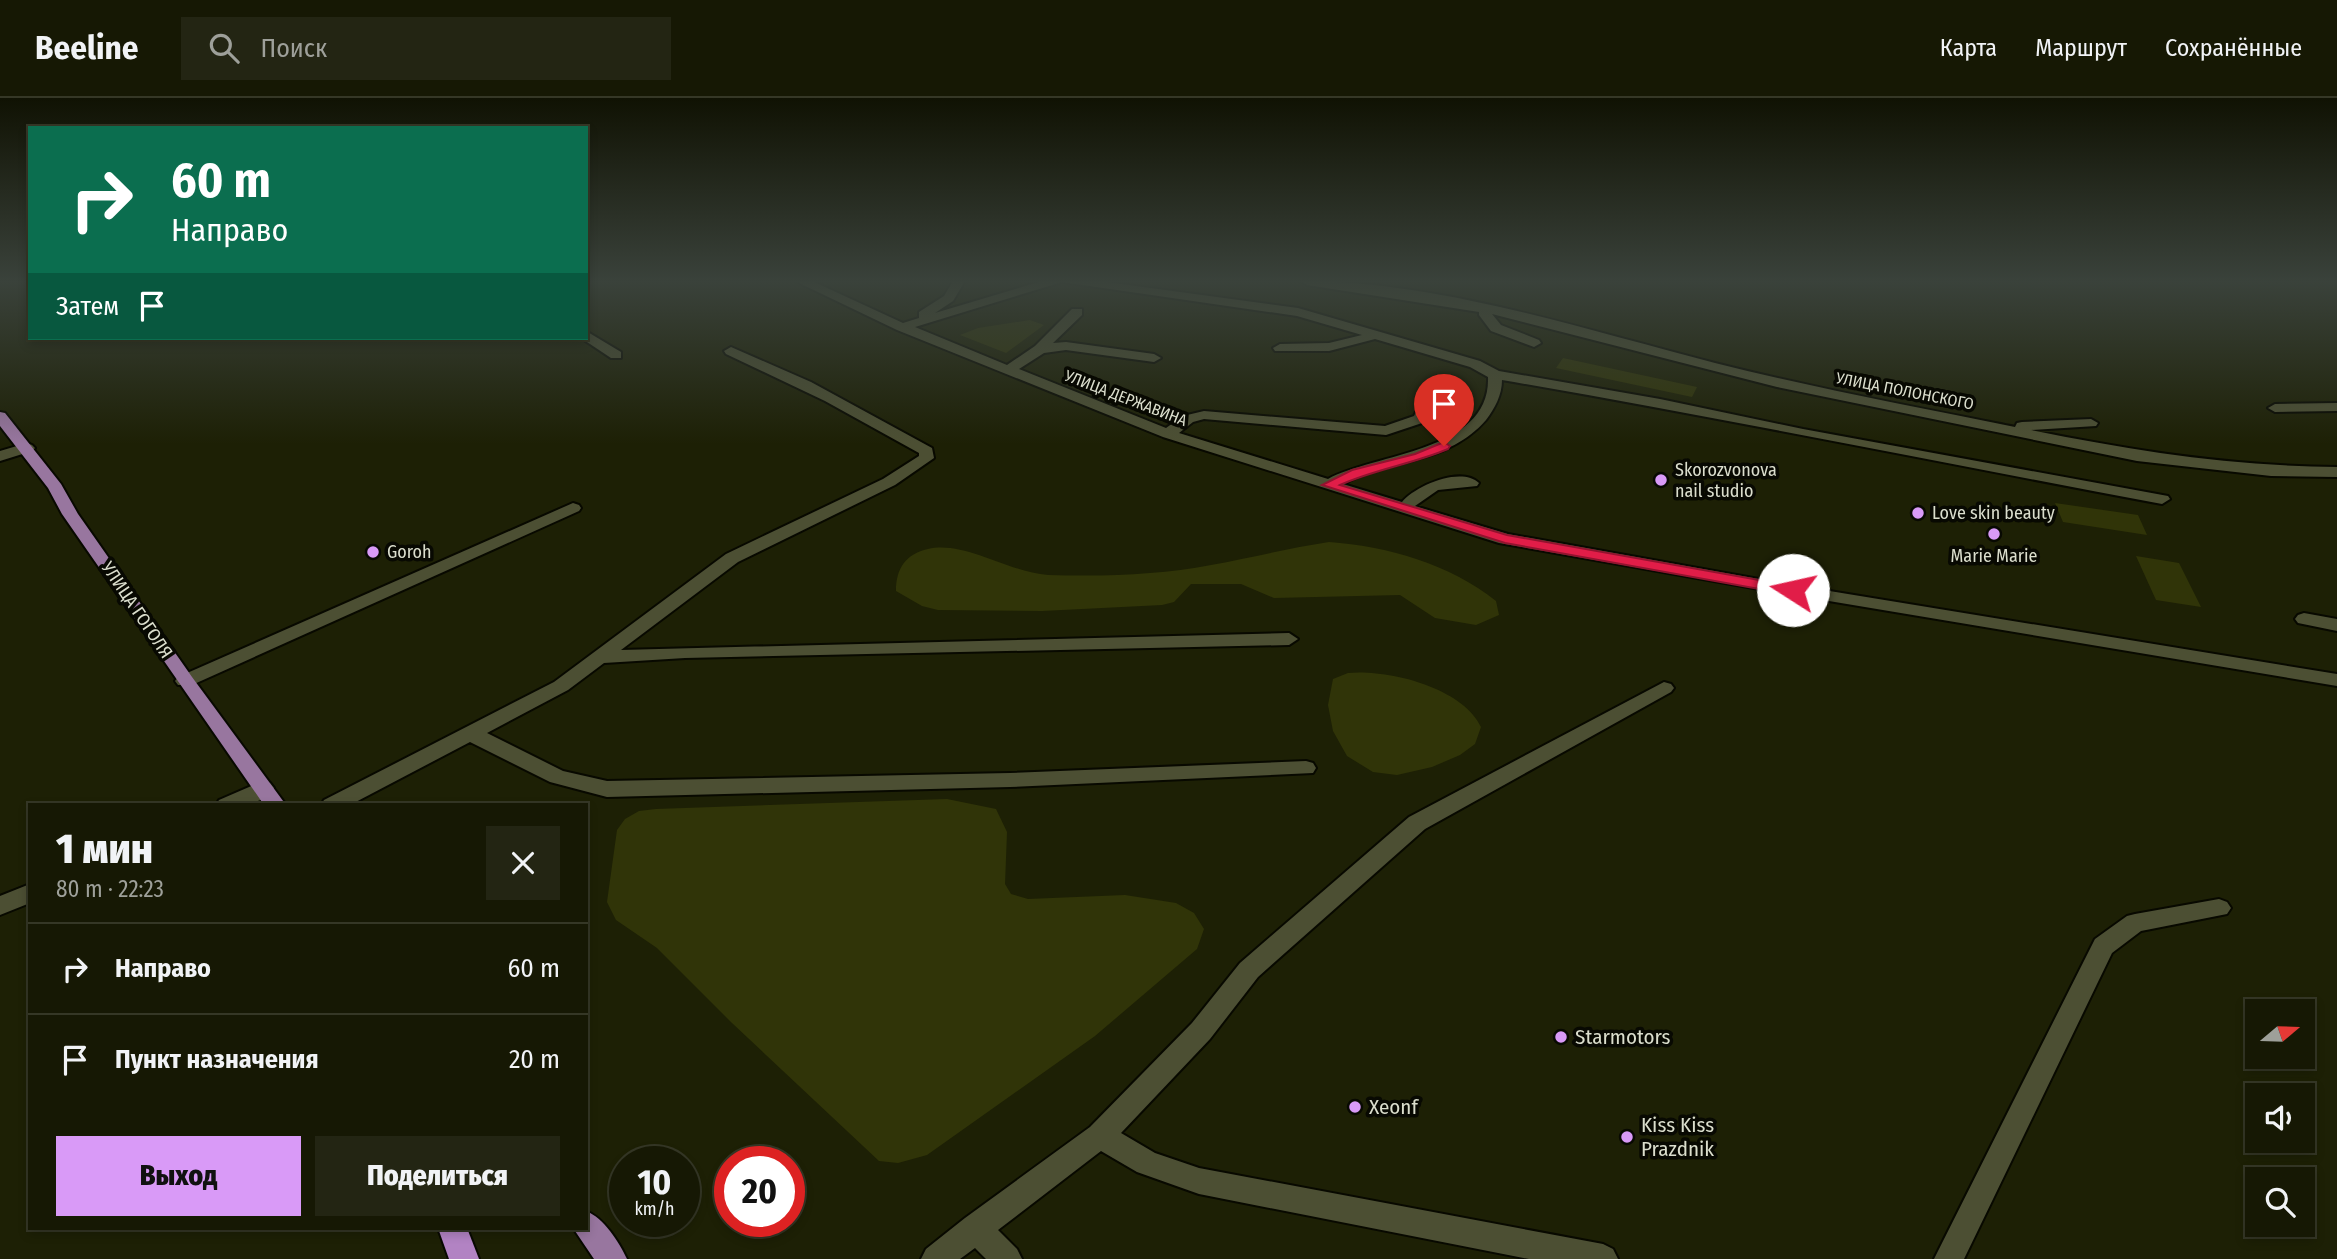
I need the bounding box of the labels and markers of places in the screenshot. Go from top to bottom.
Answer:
pin [1414,374,1474,446]
place label: Skorozvonova nail studio [1675,459,1777,502]
marker: Skorozvonova nail studio [1653,472,1669,488]
place label: Love skin beauty [1932,502,2055,524]
marker: Love skin beauty [1910,505,1926,521]
marker: Marie Marie [1986,526,2002,542]
place label: Goroh [387,541,432,563]
marker: Goroh [365,544,381,560]
place label: Marie Marie [1951,545,2038,567]
place label: Starmotors [1575,1024,1671,1050]
marker: Starmotors [1553,1029,1569,1045]
place label: Xeonf [1369,1094,1419,1120]
marker: Xeonf [1347,1099,1363,1115]
place label: Kiss Kiss Prazdnik [1641,1112,1714,1162]
marker: Kiss Kiss Prazdnik [1619,1129,1635,1145]

